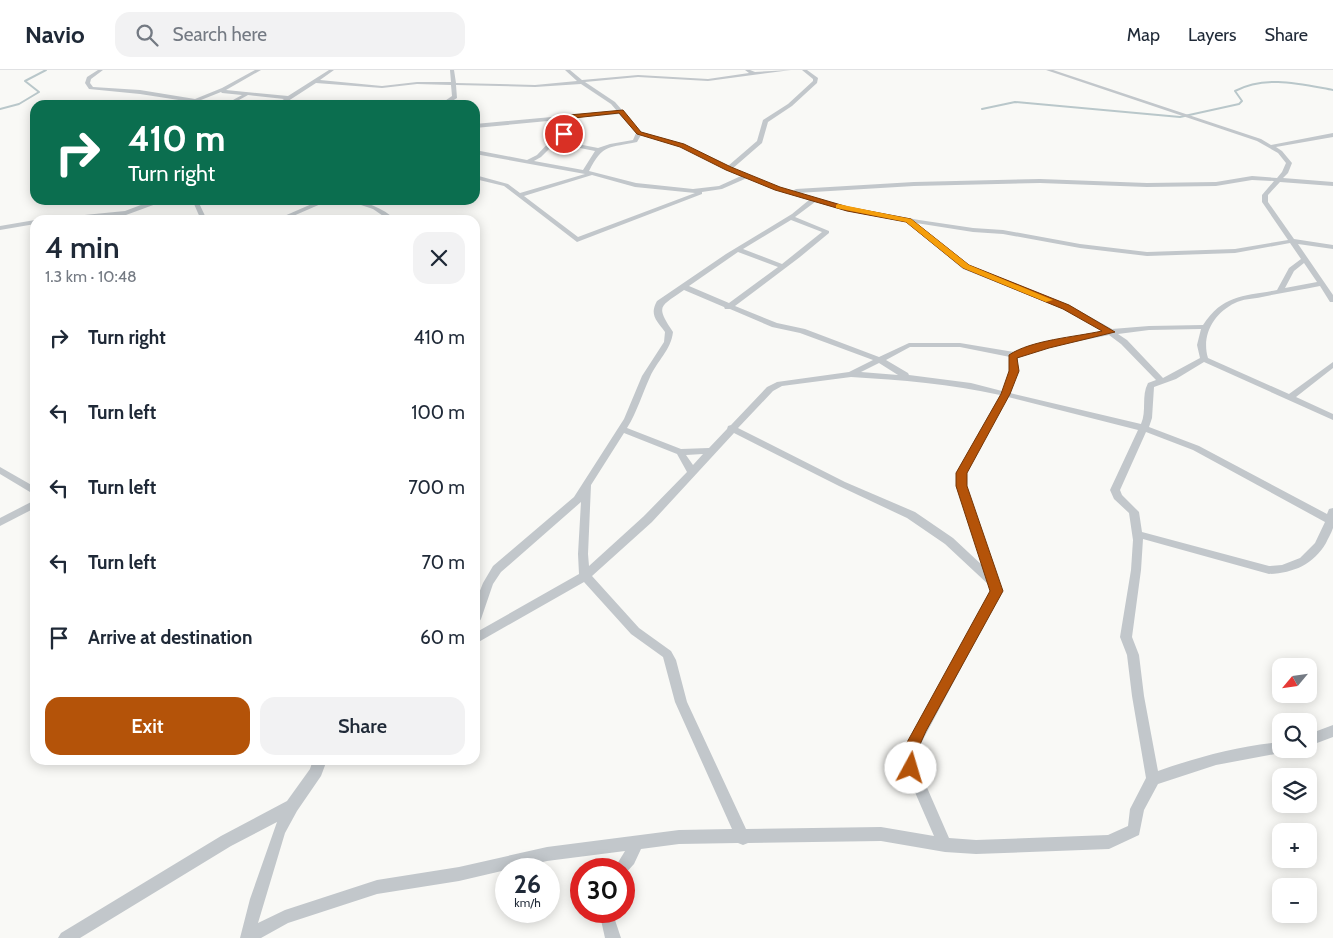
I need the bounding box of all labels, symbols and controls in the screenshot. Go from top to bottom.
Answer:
search box [115,12,465,57]
text: Navio [25,20,85,49]
icon: search [133,21,161,49]
text: Search here [173,23,267,46]
text: Map [1127,24,1160,46]
text: Layers [1188,24,1237,46]
text: Share [1265,24,1308,46]
pin [543,113,585,155]
text: 410 m [128,117,225,160]
icon: right [45,120,110,185]
icon: arrive [550,120,578,148]
text: Turn right [128,160,215,187]
text: 4 min [45,229,120,266]
button: close [413,232,465,284]
text: 1.3 km · 10:48 [45,267,137,286]
icon: right [45,324,73,352]
text: Turn right [88,326,166,349]
text: 410 m [414,326,465,349]
icon: left [45,399,73,427]
text: Turn left [88,401,156,424]
text: 100 m [411,401,465,424]
icon: left [45,474,73,502]
text: Turn left [88,476,156,499]
text: 700 m [408,476,465,499]
icon: left [45,549,73,577]
text: Turn left [88,551,156,574]
text: 70 m [421,551,465,574]
icon: arrive [45,624,73,652]
text: Arrive at destination [88,626,252,649]
text: 60 m [420,626,465,649]
north arrow [1272,658,1318,702]
map controls [1272,658,1317,923]
button: Exit [45,697,250,755]
button: Share [260,697,465,755]
button: search [1272,713,1317,758]
position arrow [884,741,936,793]
button: layers [1272,768,1317,813]
button: + [1272,823,1317,868]
speed limit sign: 30 [570,858,635,923]
text: 26 [514,869,541,899]
button: − [1272,878,1317,923]
text: km/h [514,895,541,910]

